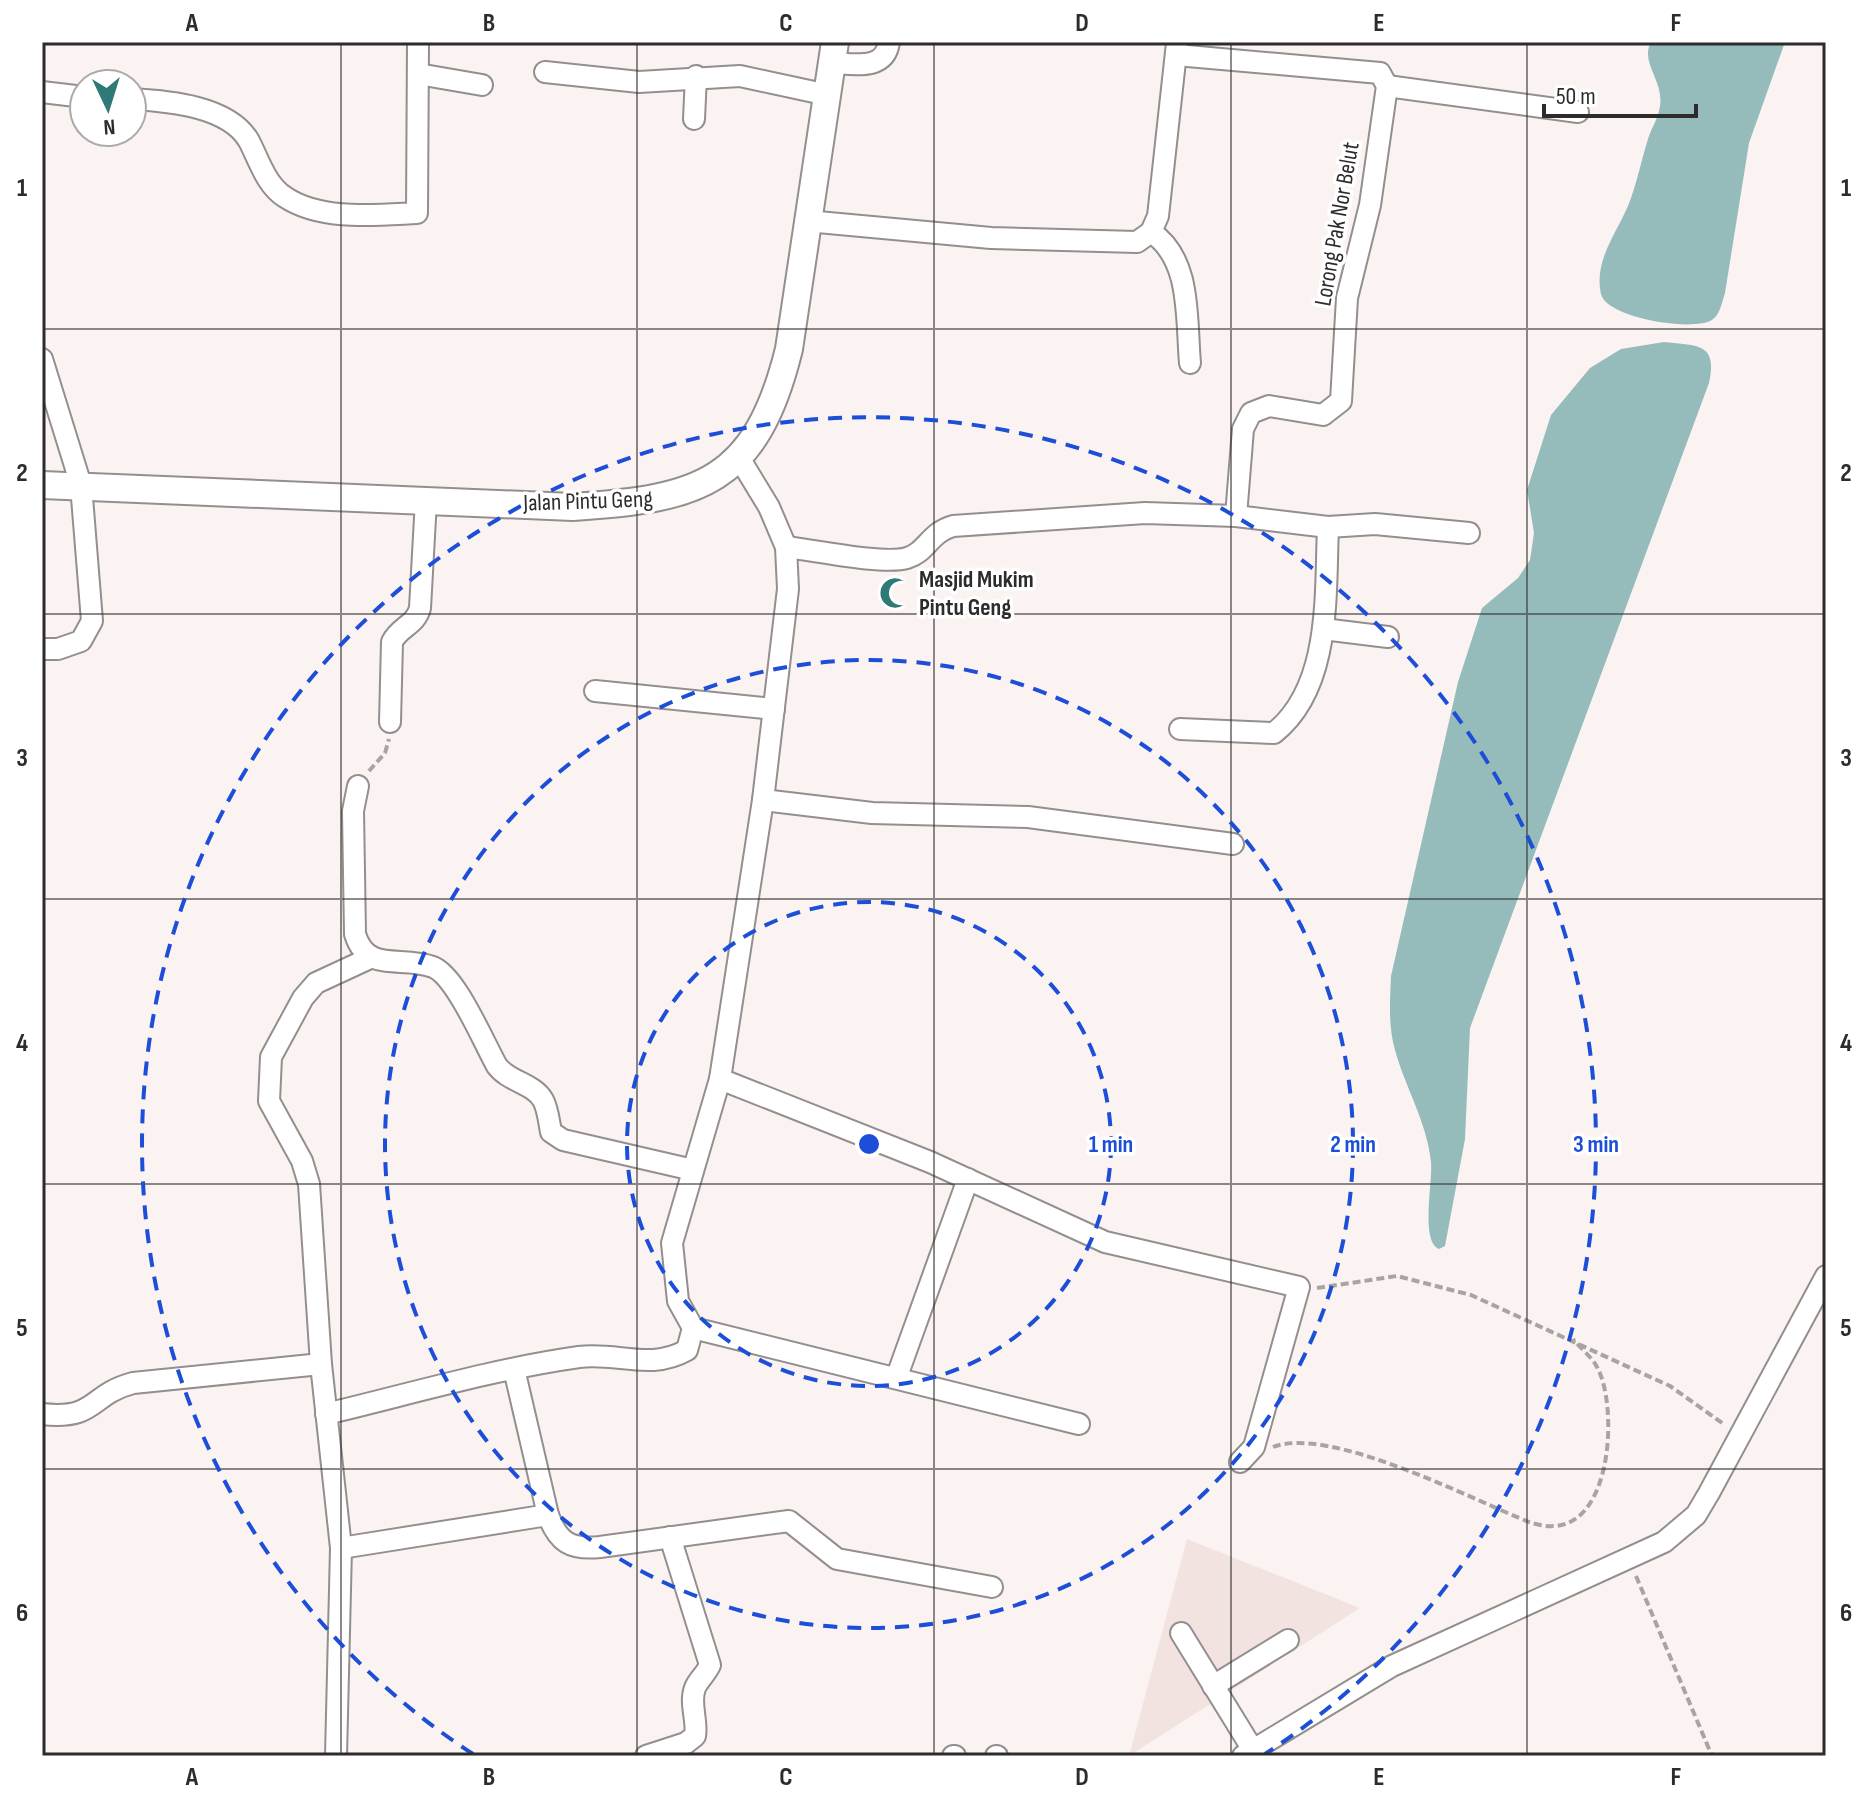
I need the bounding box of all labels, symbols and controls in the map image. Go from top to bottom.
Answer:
text: A [185,8,199,39]
text: B [483,8,495,39]
text: C [779,8,793,39]
text: D [1075,8,1089,39]
text: E [1373,8,1385,39]
text: F [1671,8,1682,39]
north arrow [68,68,148,148]
scale bar [1544,68,1696,118]
text: 50 m [1556,82,1596,111]
text: N [102,113,116,140]
street label: Lorong Pak Nor Belut [1308,140,1366,308]
text: 1 [17,173,27,204]
text: 1 [1841,173,1851,204]
text: 2 [16,458,28,489]
text: 2 [1840,458,1852,489]
street label: Jalan Pintu Geng [522,484,653,518]
place label: Masjid Mukim Pintu Geng [919,565,1034,622]
mosque icon: Masjid Mukim Pintu Geng [878,576,912,610]
text: 3 [16,743,28,774]
text: 3 [1840,743,1852,774]
text: 4 [16,1028,28,1059]
text: 4 [1840,1028,1852,1059]
centre of rings [855,1130,883,1158]
text: 1 min [1089,1130,1133,1159]
text: 2 min [1330,1130,1376,1159]
text: 3 min [1573,1130,1619,1159]
text: 5 [16,1313,28,1344]
text: 5 [1840,1313,1852,1344]
text: 6 [16,1598,28,1629]
text: 6 [1840,1598,1852,1629]
text: A [185,1762,199,1793]
text: B [483,1762,495,1793]
text: C [779,1762,793,1793]
text: D [1075,1762,1089,1793]
text: E [1373,1762,1385,1793]
text: F [1671,1762,1682,1793]

